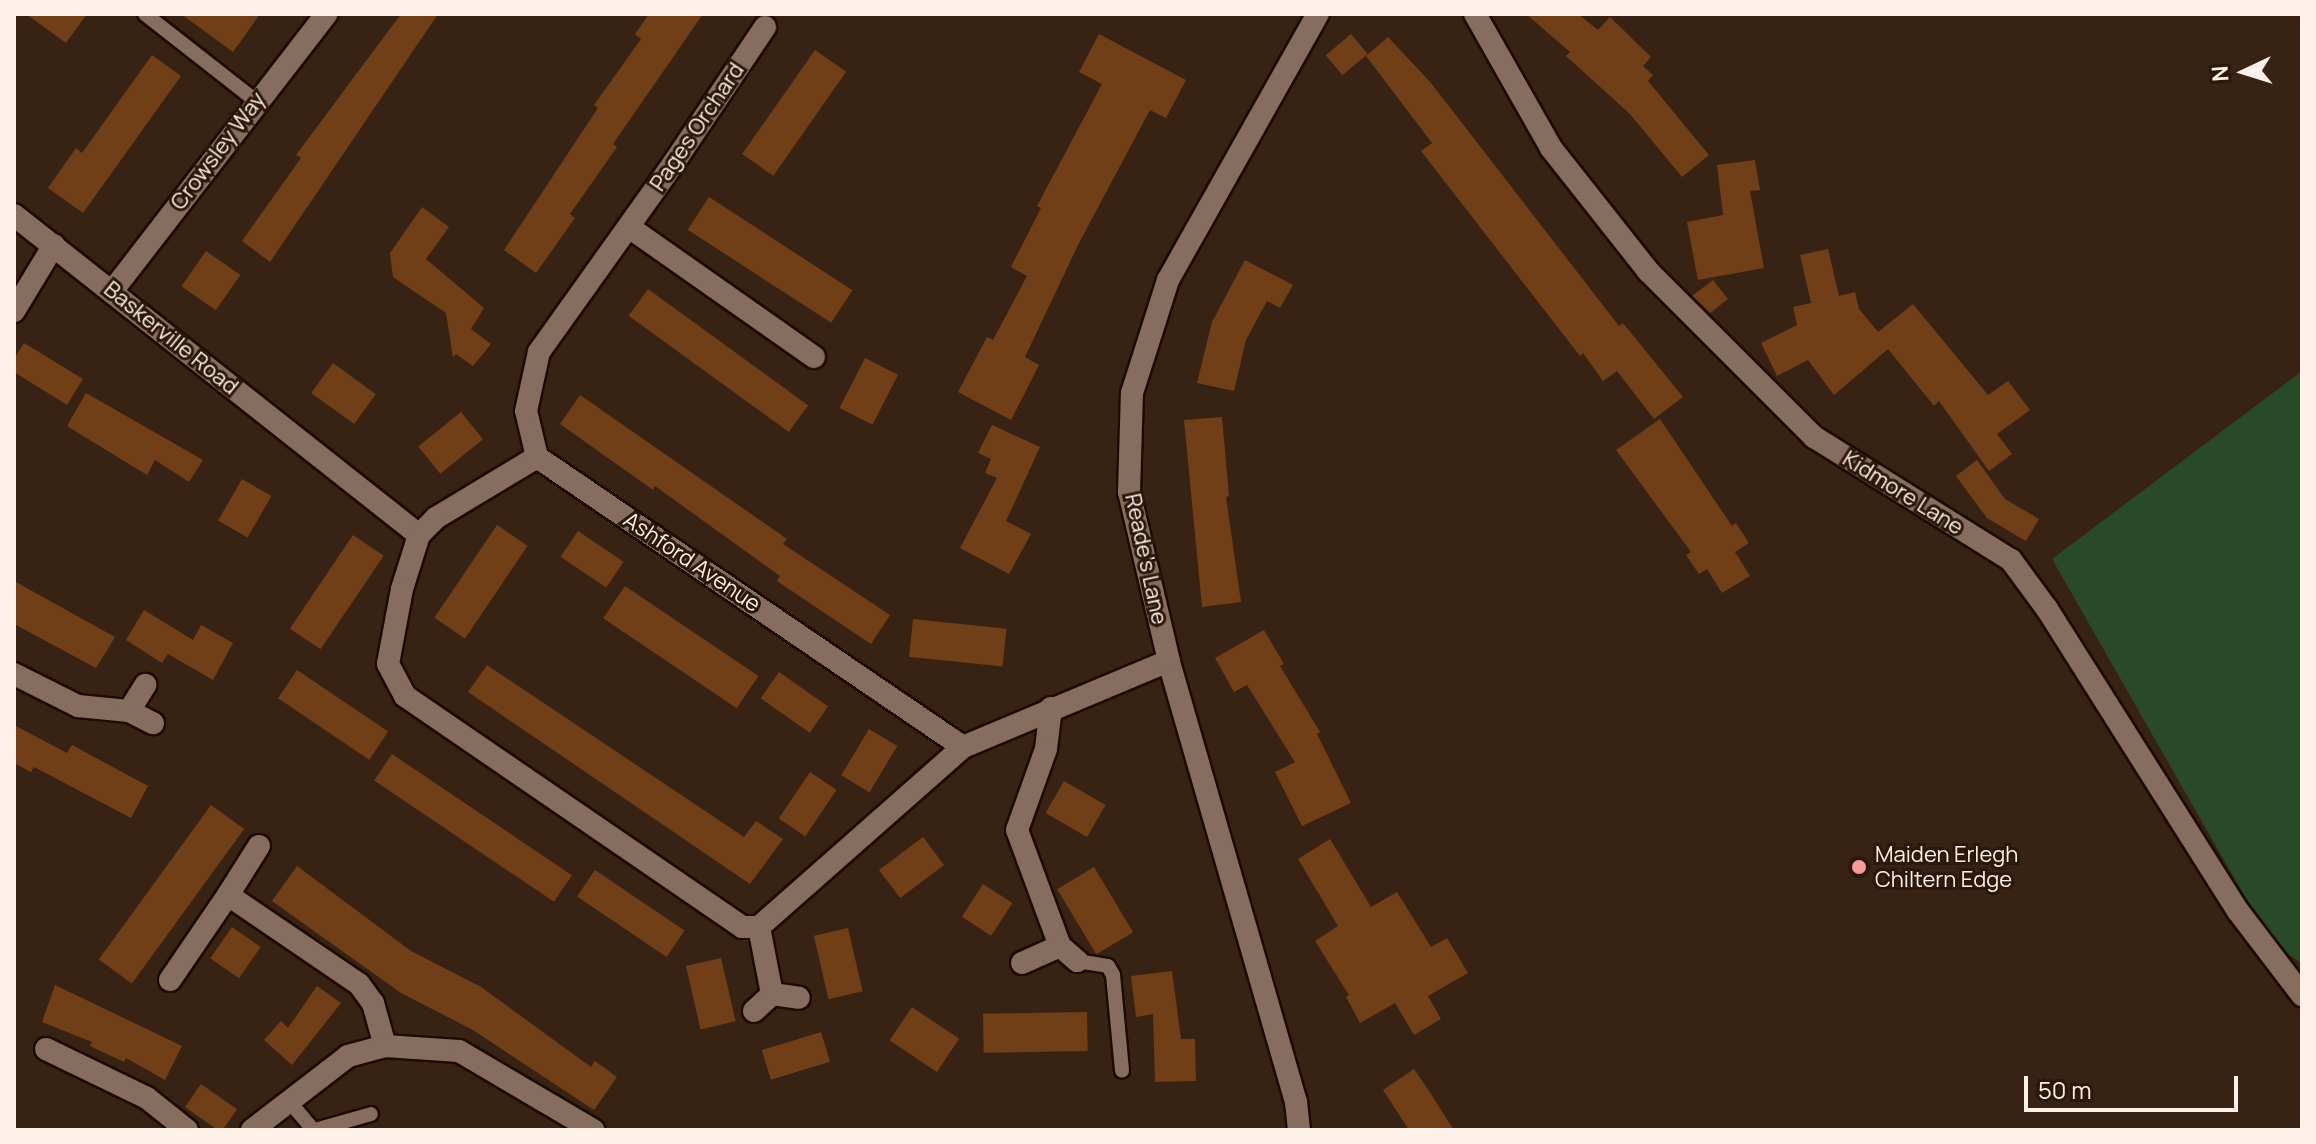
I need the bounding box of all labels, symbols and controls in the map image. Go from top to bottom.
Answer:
north arrow [2204,32,2284,112]
street label: Pages Orchard [644,58,750,196]
text: N [2205,65,2236,83]
street label: Crowsley Way [165,87,271,215]
street label: Baskerville Road [99,276,243,400]
street label: Kidmore Lane [1838,445,1968,541]
street label: Reade's Lane [1119,491,1173,627]
street label: Ashford Avenue [619,506,765,618]
place label: Maiden Erlegh Chiltern Edge [1875,841,2018,892]
marker: Maiden Erlegh Chiltern Edge [1850,858,1868,876]
scale bar [2028,1060,2242,1110]
text: 50 m [2038,1073,2092,1106]

